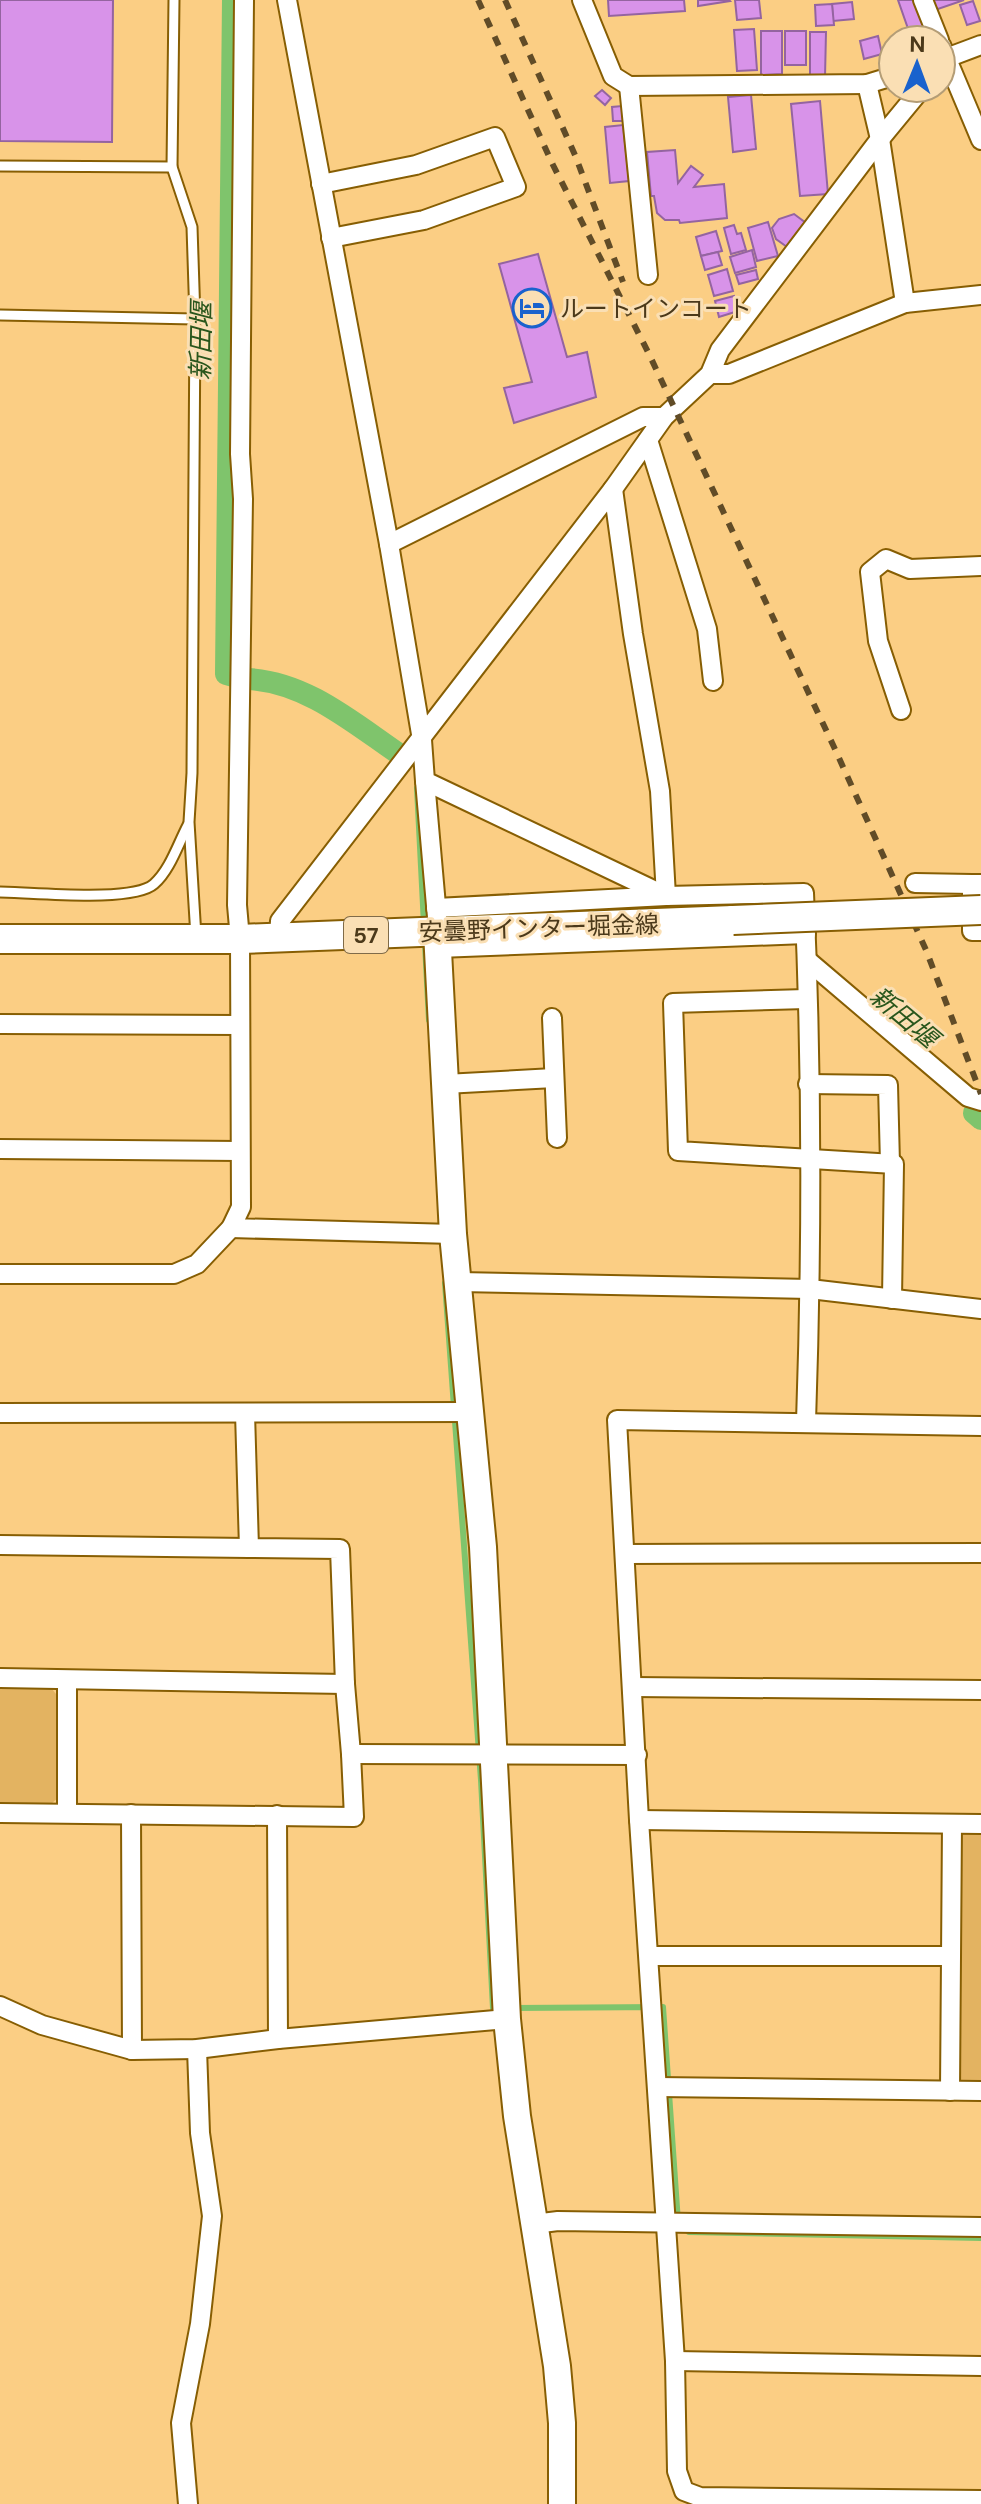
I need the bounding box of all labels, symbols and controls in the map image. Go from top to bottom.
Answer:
north arrow [877,24,957,104]
text: N [909,30,926,59]
hotel icon: ルートインコート [511,287,553,329]
place label: ルートインコート [560,293,752,324]
water label: 新田堰 [183,298,219,380]
street label: 安曇野インター堀金線 [419,908,659,948]
road number: 57 [344,917,388,953]
water label: 新田堰 [863,979,948,1058]

